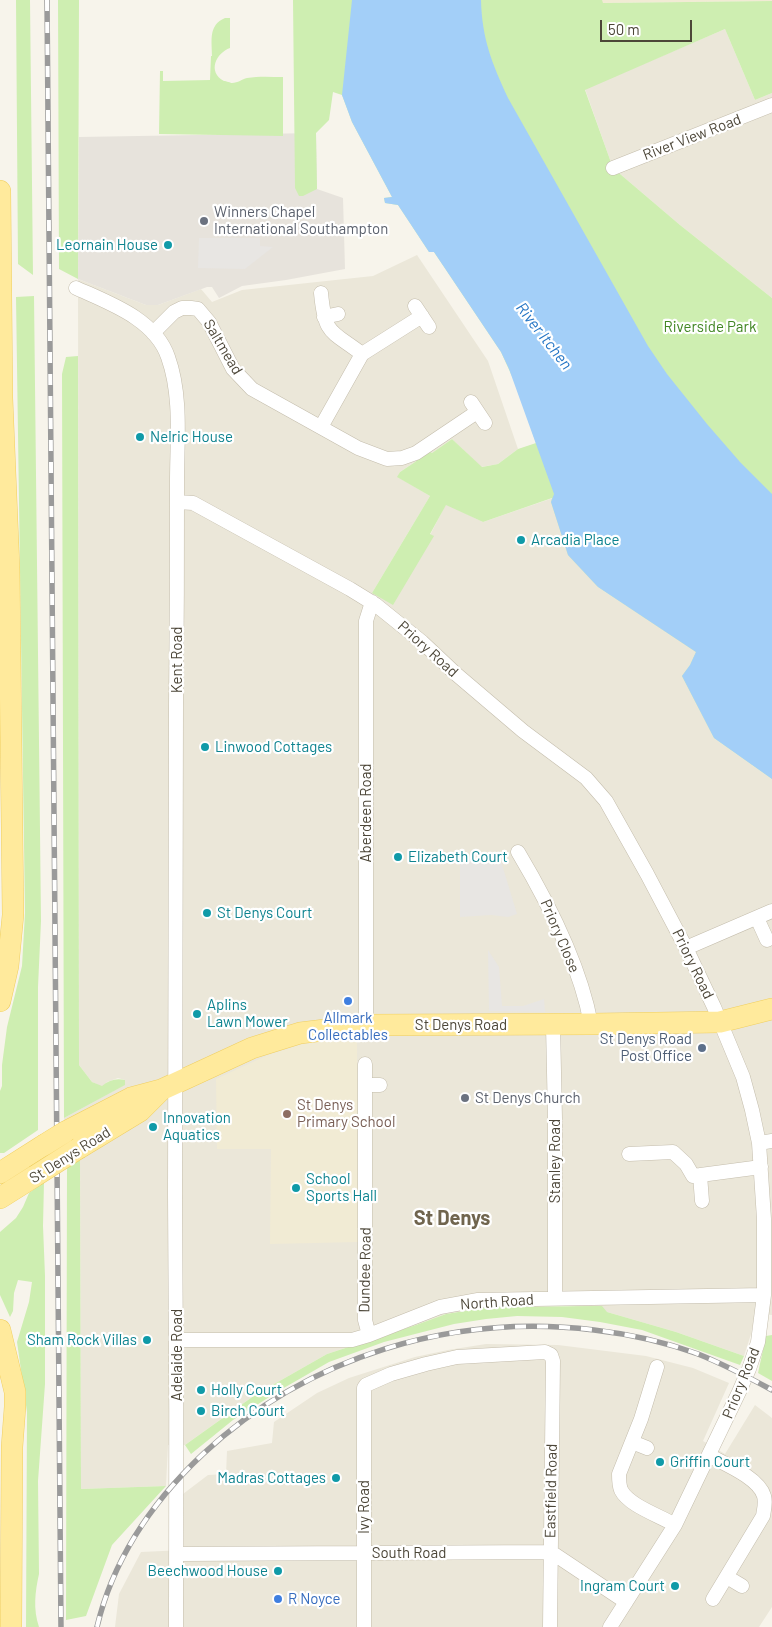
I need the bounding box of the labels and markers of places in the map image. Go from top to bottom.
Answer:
place label: Winners Chapel International Southampton [214,203,388,238]
marker: Winners Chapel International Southampton [198,215,210,227]
place label: Leornain House [56,236,158,254]
marker: Leornain House [162,239,174,251]
place label: Nelric House [150,428,233,446]
marker: Nelric House [134,431,146,443]
place label: Arcadia Place [531,531,619,549]
marker: Arcadia Place [515,534,527,546]
place label: Linwood Cottages [215,738,332,756]
marker: Linwood Cottages [199,741,211,753]
place label: Elizabeth Court [408,848,508,866]
marker: Elizabeth Court [392,851,404,863]
place label: St Denys Court [217,904,313,922]
marker: St Denys Court [201,907,213,919]
marker: Allmark Collectables [342,995,354,1007]
place label: Aplins Lawn Mower [207,996,288,1031]
marker: Aplins Lawn Mower [191,1008,203,1020]
place label: Allmark Collectables [308,1009,388,1044]
place label: St Denys Road Post Office [600,1030,692,1065]
marker: St Denys Road Post Office [696,1042,708,1054]
place label: St Denys Church [475,1089,581,1107]
marker: St Denys Church [459,1092,471,1104]
place label: St Denys Primary School [297,1096,395,1131]
marker: St Denys Primary School [281,1108,293,1120]
place label: Innovation Aquatics [163,1109,231,1144]
marker: Innovation Aquatics [147,1121,159,1133]
place label: School Sports Hall [306,1170,377,1205]
marker: School Sports Hall [290,1182,302,1194]
place label: Sham Rock Villas [27,1331,137,1349]
marker: Sham Rock Villas [141,1334,153,1346]
place label: Holly Court [211,1381,282,1399]
marker: Holly Court [195,1384,207,1396]
place label: Birch Court [211,1402,285,1420]
marker: Birch Court [195,1405,207,1417]
place label: Griffin Court [670,1453,750,1471]
marker: Griffin Court [654,1456,666,1468]
place label: Madras Cottages [217,1469,326,1487]
marker: Madras Cottages [330,1472,342,1484]
place label: Beechwood House [148,1562,268,1580]
marker: Beechwood House [272,1565,284,1577]
place label: Ingram Court [580,1577,665,1595]
marker: Ingram Court [669,1580,681,1592]
place label: R Noyce [288,1590,341,1608]
marker: R Noyce [272,1593,284,1605]

